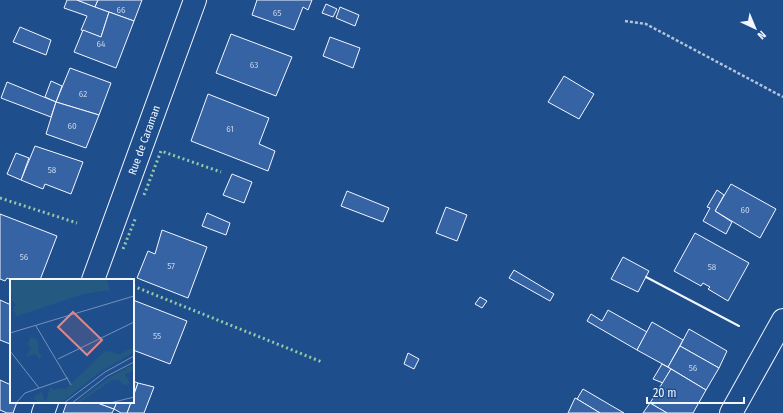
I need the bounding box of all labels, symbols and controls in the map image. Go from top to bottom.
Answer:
house number: 66 [117,5,126,15]
house number: 65 [273,8,281,18]
north arrow [735,8,775,48]
text: N [755,28,768,42]
house number: 64 [97,39,106,49]
house number: 63 [250,60,258,70]
house number: 62 [79,89,87,99]
street label: Rue de Caraman [126,104,163,177]
house number: 60 [67,121,77,131]
house number: 61 [226,124,234,134]
house number: 58 [48,165,57,175]
house number: 60 [740,205,750,215]
house number: 56 [20,252,29,262]
house number: 57 [167,261,175,271]
house number: 58 [708,262,717,272]
inset map [10,279,134,403]
house number: 55 [153,331,161,341]
house number: 56 [689,363,698,373]
scale bar [647,379,744,405]
text: 20 m [653,386,677,400]

